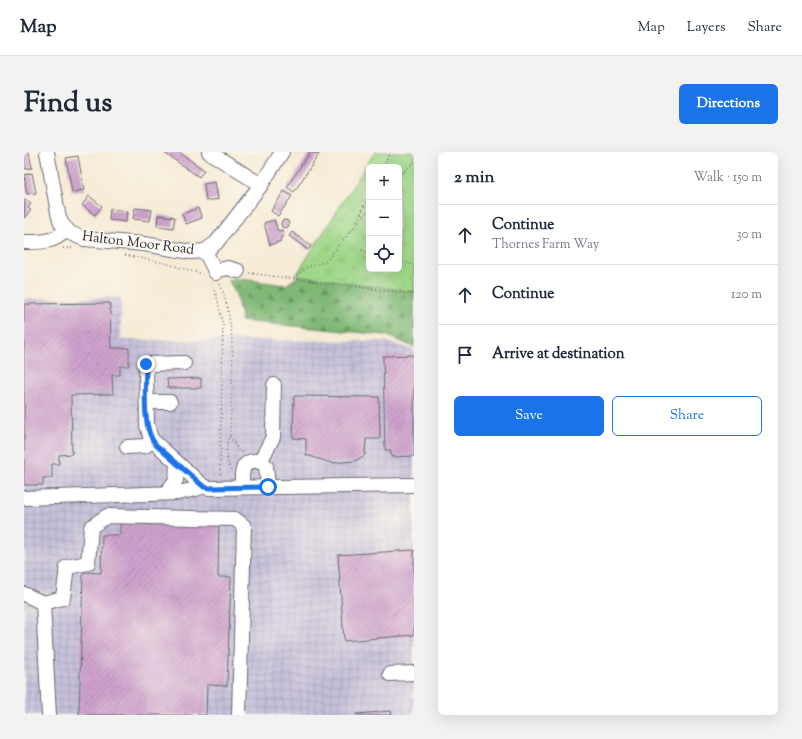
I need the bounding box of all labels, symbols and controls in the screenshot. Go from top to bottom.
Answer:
text: Map [20,14,57,41]
text: Map [638,18,665,38]
text: Layers [687,18,725,38]
text: Share [747,18,782,38]
text: Find us [24,84,112,124]
button: Directions [679,84,778,124]
map controls [366,164,402,272]
button: + [366,164,402,200]
text: 2 min [454,166,495,190]
text: Walk · 150 m [693,169,762,187]
button: − [366,200,402,236]
text: Continue [492,215,554,236]
icon: ahead [454,224,476,246]
text: 30 m [736,226,762,244]
street label: Halton Moor Road [81,227,195,261]
button: locate [366,236,402,272]
text: Thornes Farm Way [492,236,599,254]
icon: ahead [454,284,476,306]
text: Continue [492,284,554,305]
text: 120 m [731,286,762,304]
icon: arrive [454,344,476,366]
text: Arrive at destination [492,344,625,365]
route end [137,355,155,373]
button: Save [454,396,604,436]
button: Share [612,396,762,436]
route start [259,478,277,496]

